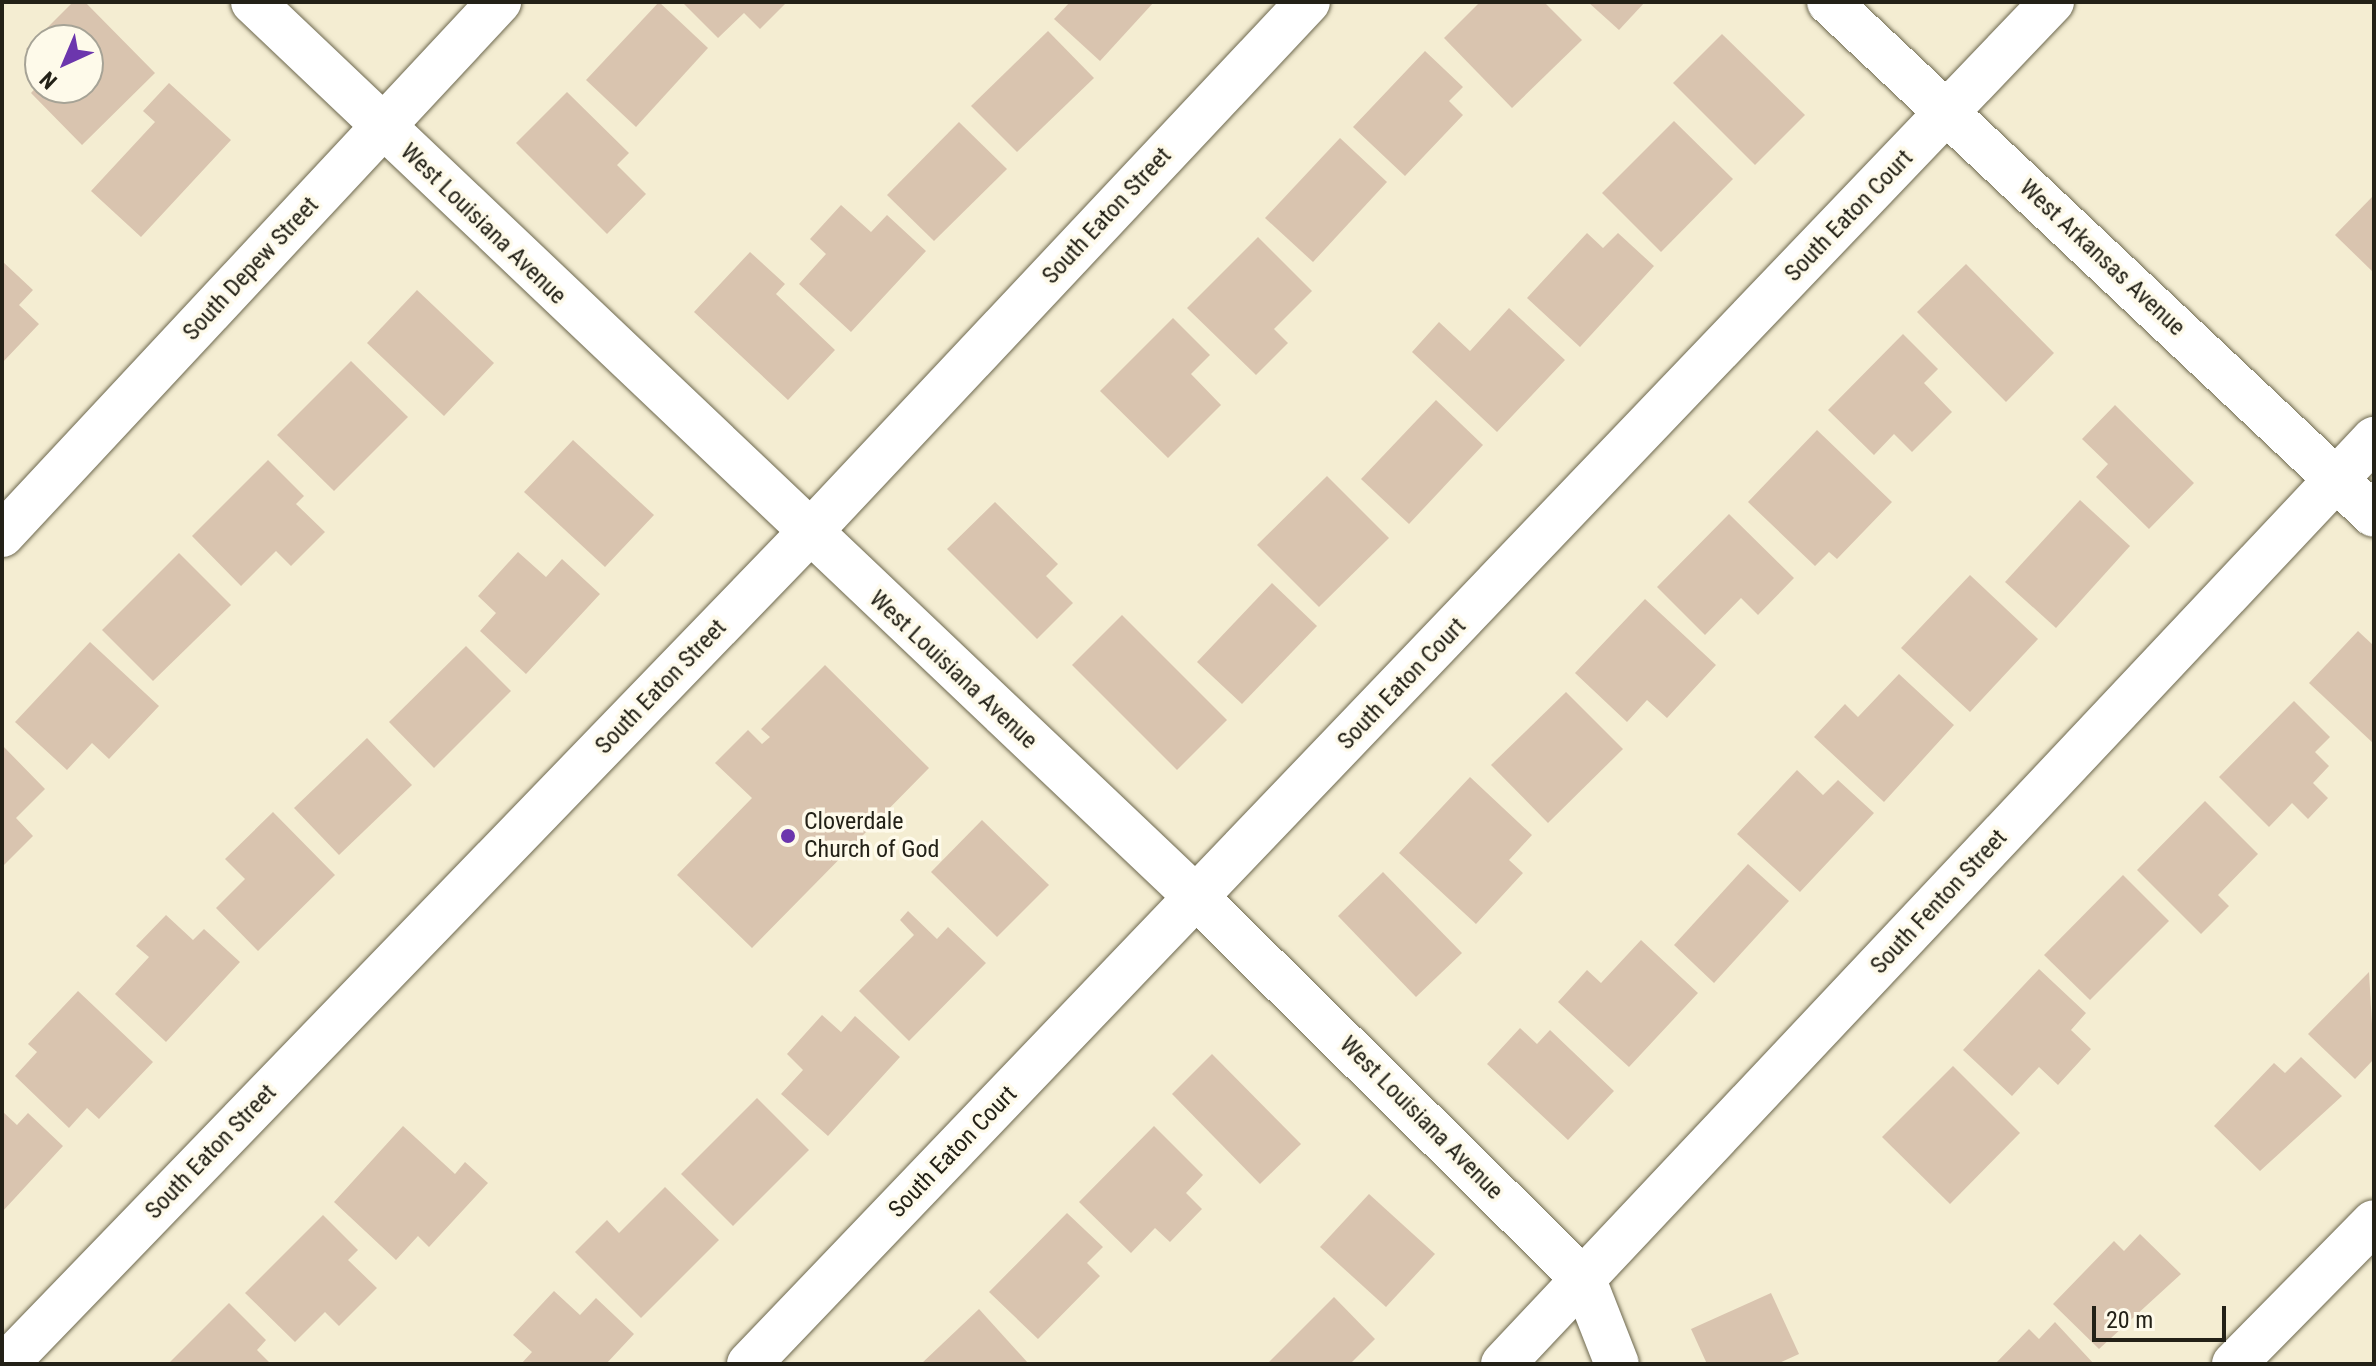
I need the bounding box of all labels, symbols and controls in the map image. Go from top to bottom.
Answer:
north arrow [24,24,104,104]
text: N [35,67,62,94]
street label: West Louisiana Avenue [394,138,572,310]
street label: South Eaton Street [1036,142,1178,290]
street label: South Eaton Court [1779,144,1919,288]
street label: West Arkansas Avenue [2013,174,2191,342]
street label: South Depew Street [177,191,325,347]
street label: West Louisiana Avenue [863,585,1043,755]
street label: South Eaton Court [1332,612,1472,756]
street label: South Eaton Street [590,614,732,760]
place label: Cloverdale Church of God [804,808,939,864]
street label: South Fenton Street [1865,824,2013,980]
marker: Cloverdale Church of God [779,827,797,845]
street label: West Louisiana Avenue [1333,1030,1509,1206]
street label: South Eaton Street [140,1079,282,1225]
street label: South Eaton Court [883,1080,1023,1224]
scale bar [2096,1290,2230,1340]
text: 20 m [2106,1306,2153,1334]

